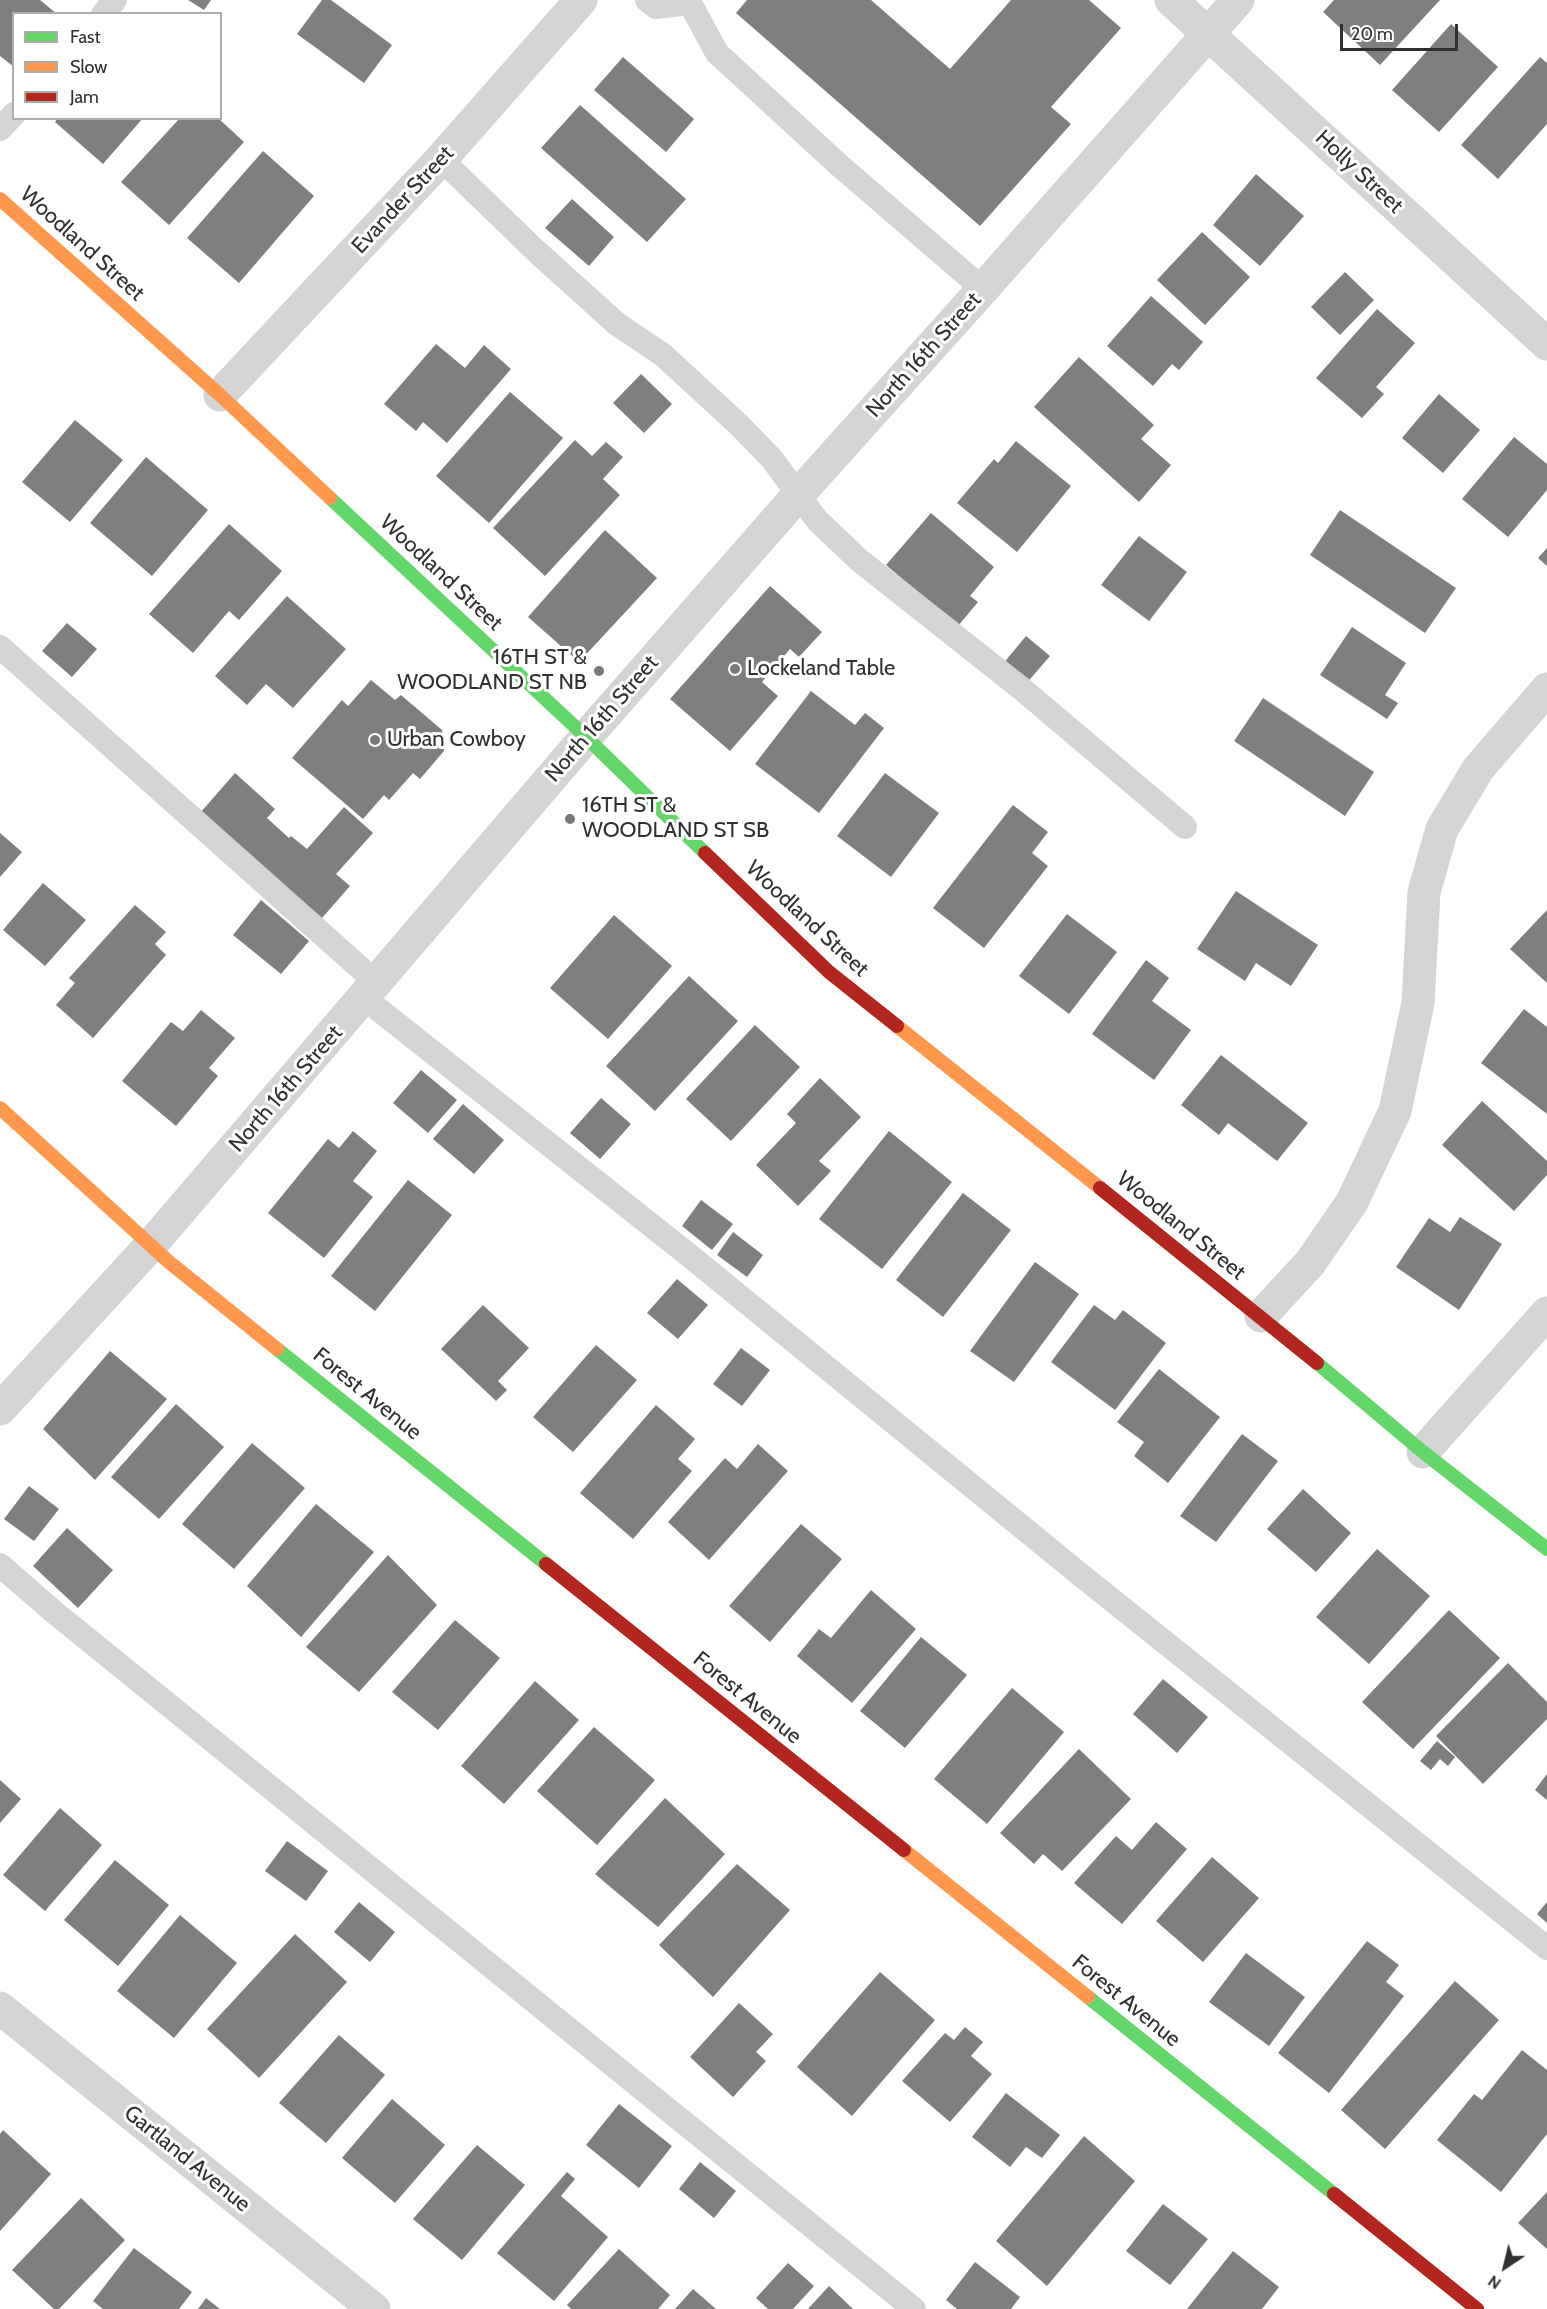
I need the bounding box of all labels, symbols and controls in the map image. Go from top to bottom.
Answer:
legend [12,12,222,120]
scale bar [1343,12,1462,50]
text: 20 m [1351,23,1393,45]
text: Fast [70,26,101,48]
text: Slow [70,56,107,78]
text: Jam [70,86,99,108]
street label: Holly Street [1310,125,1408,219]
street label: Evander Street [347,141,459,259]
street label: Woodland Street [14,181,150,307]
street label: North 16th Street [861,287,987,423]
street label: Woodland Street [374,509,508,637]
place label: 16TH ST & WOODLAND ST NB [397,645,587,696]
street label: North 16th Street [540,650,664,788]
place label: Lockeland Table [747,656,895,682]
marker: Lockeland Table [728,662,742,676]
marker: 16TH ST & WOODLAND ST NB [592,664,606,678]
place label: Urban Cowboy [387,727,526,753]
marker: Urban Cowboy [368,733,382,747]
place label: 16TH ST & WOODLAND ST SB [582,793,769,844]
marker: 16TH ST & WOODLAND ST SB [563,812,577,826]
street label: Woodland Street [740,855,874,983]
street label: North 16th Street [224,1020,348,1158]
street label: Woodland Street [1111,1166,1251,1286]
street label: Forest Avenue [307,1342,427,1446]
street label: Forest Avenue [687,1646,807,1750]
street label: Forest Avenue [1066,1949,1186,2053]
street label: Gartland Avenue [119,2100,255,2218]
north arrow [1475,2237,1535,2297]
text: N [1484,2271,1504,2293]

